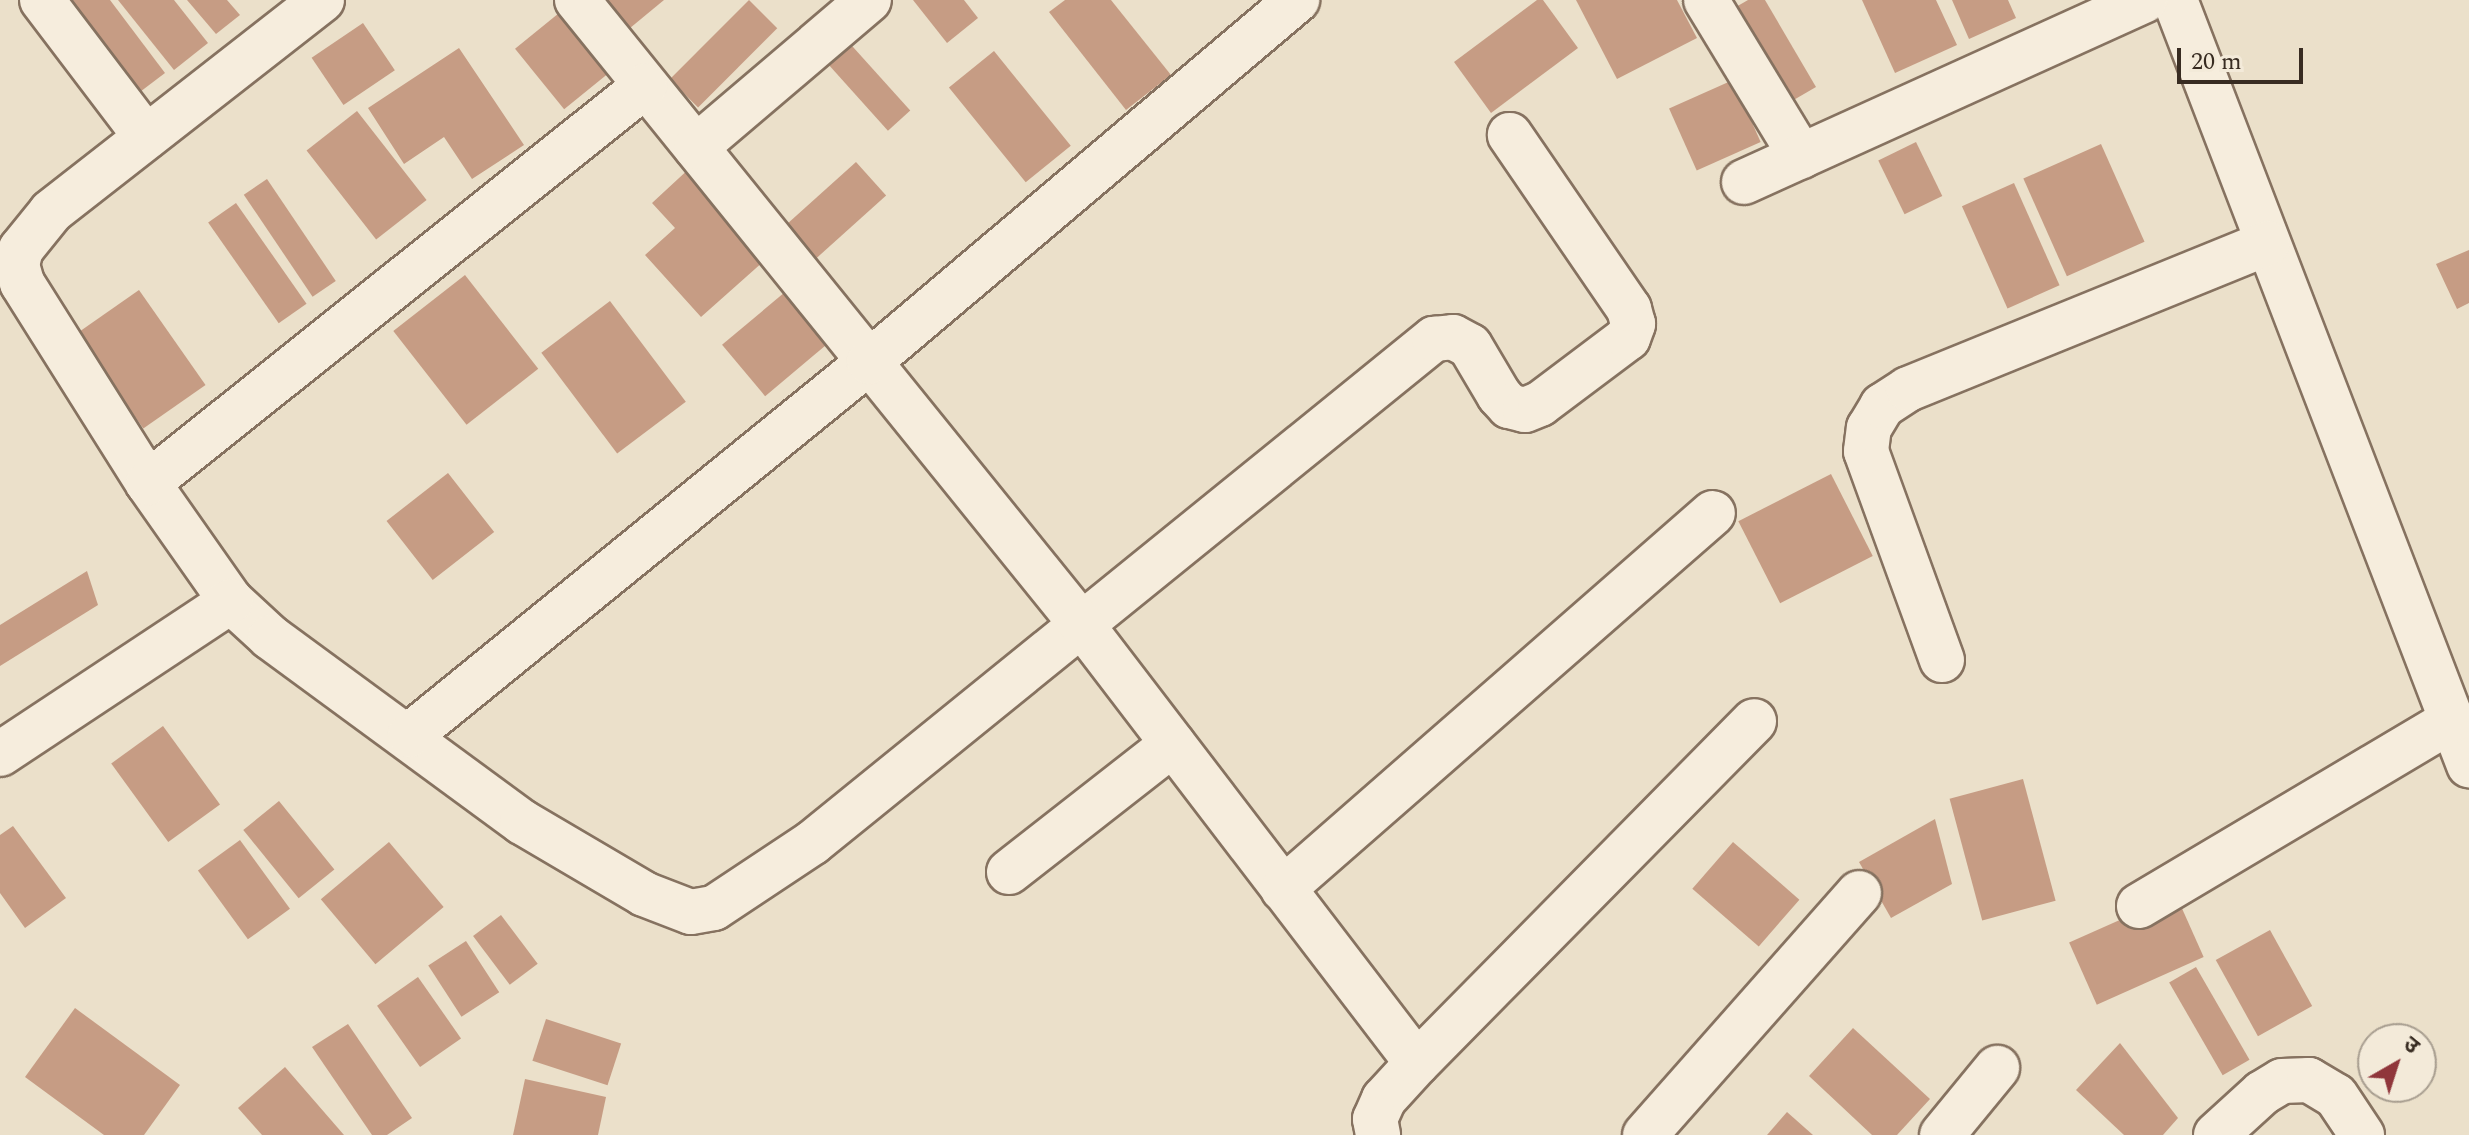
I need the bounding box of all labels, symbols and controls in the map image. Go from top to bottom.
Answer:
scale bar [2181,32,2307,82]
text: 20 m [2191,44,2242,80]
north arrow [2357,1023,2437,1103]
text: उ [2396,1029,2427,1062]

